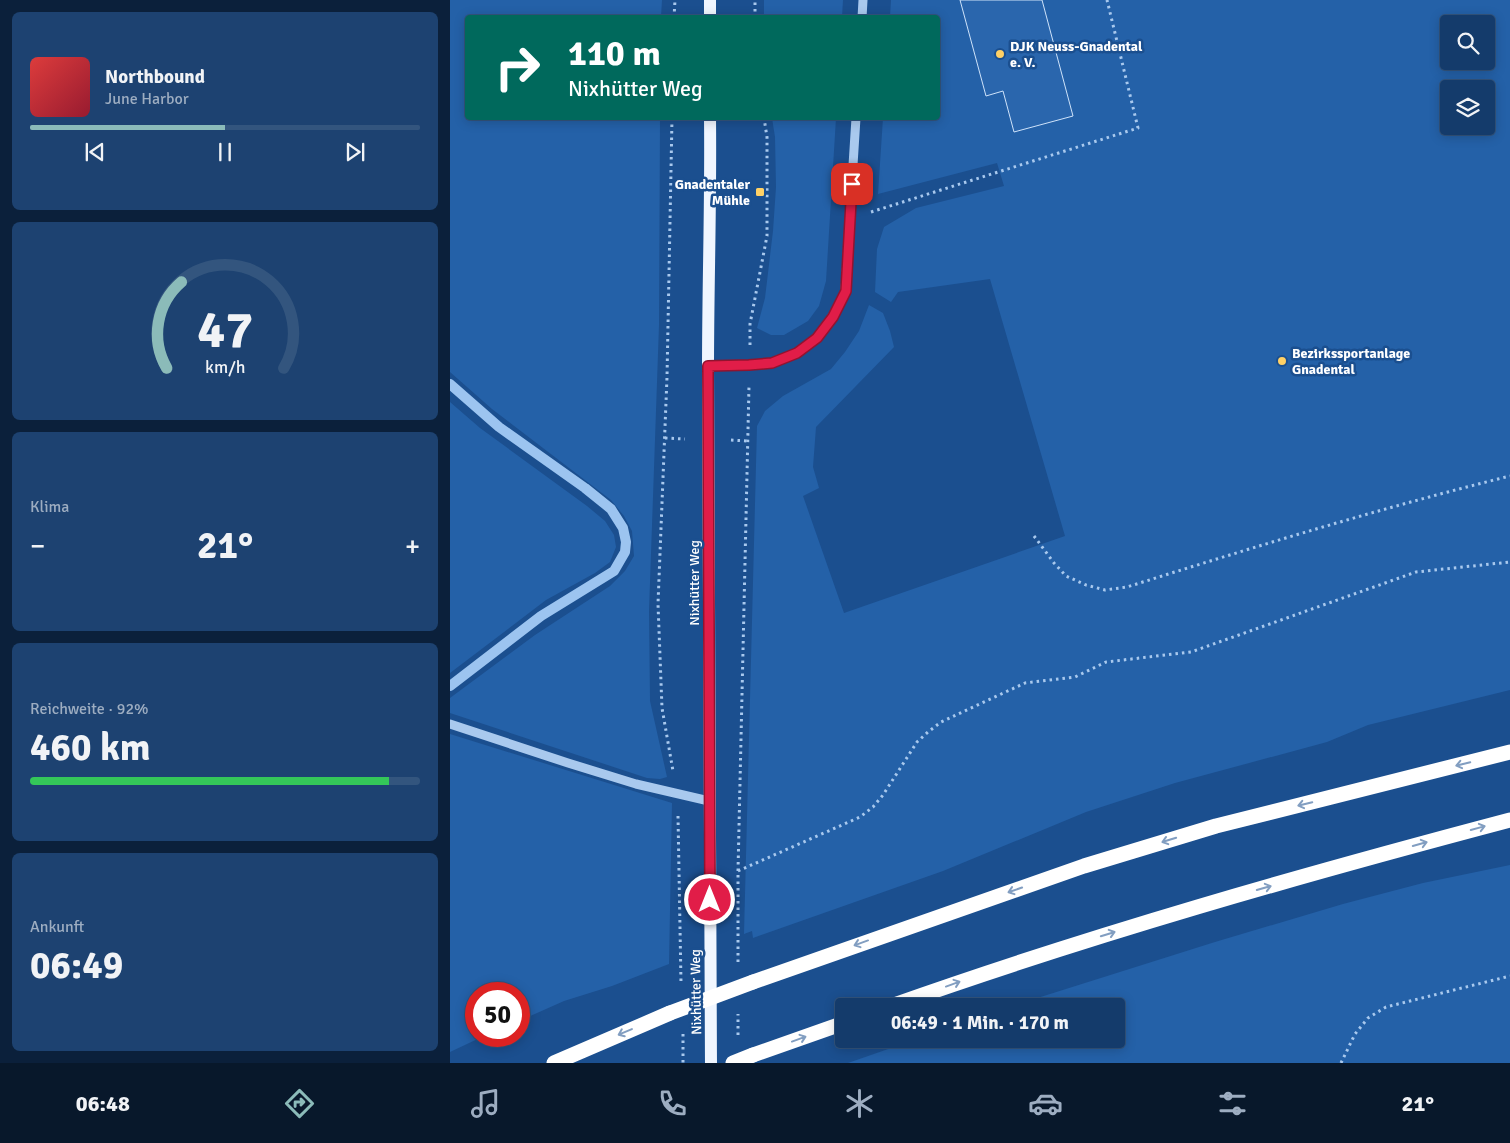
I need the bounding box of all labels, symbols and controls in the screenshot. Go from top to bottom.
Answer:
map controls [1440,15,1495,135]
button: search [1440,15,1495,70]
text: 110 m [568,32,661,75]
icon: right [485,35,550,100]
place label: DJK Neuss-Gnadental e. V. [1010,38,1143,71]
marker: DJK Neuss-Gnadental e. V. [994,48,1006,60]
text: Northbound [105,65,205,89]
text: Nixhütter Weg [568,75,703,102]
button: layers [1440,80,1495,135]
text: June Harbor [105,89,189,109]
icon: previous [81,138,109,166]
icon: pause [211,138,239,166]
icon: next [341,138,369,166]
pin [831,163,873,205]
icon: arrive [838,170,866,198]
place label: Gnadentaler Mühle [675,176,750,209]
marker: Gnadentaler Mühle [754,186,766,198]
text: 47 [197,298,253,362]
place label: Bezirkssportanlage Gnadental [1292,345,1410,378]
marker: Bezirkssportanlage Gnadental [1276,355,1288,367]
text: km/h [205,356,245,378]
text: Klima [30,497,69,517]
text: 21° [197,522,253,569]
text: − [30,529,45,563]
text: + [405,529,420,563]
street label: Nixhütter Weg [686,540,703,626]
text: Reichweite · 92% [30,699,149,719]
text: 460 km [30,724,151,771]
one-way arrow [1455,759,1471,769]
one-way arrow [1298,799,1314,809]
one-way arrow [1469,823,1485,833]
one-way arrow [1162,836,1178,846]
one-way arrow [1412,839,1428,848]
position arrow [683,873,735,925]
one-way arrow [1255,883,1271,892]
one-way arrow [1007,885,1023,895]
text: Ankunft [30,917,84,937]
one-way arrow [1100,929,1115,938]
one-way arrow [854,939,870,948]
text: 06:49 [30,942,123,989]
street label: Nixhütter Weg [687,949,705,1035]
one-way arrow [945,979,961,988]
speed limit sign: 50 [465,982,530,1047]
text: 06:49 · 1 Min. · 170 m [891,1011,1069,1035]
one-way arrow [618,1028,633,1038]
one-way arrow [790,1034,806,1043]
icon: directions [282,1086,317,1121]
icon: music [468,1086,503,1121]
icon: phone [655,1086,690,1121]
icon: climate [842,1086,877,1121]
icon: car [1028,1086,1063,1121]
icon: filters [1215,1086,1250,1121]
text: 06:48 [76,1090,130,1117]
text: 21° [1402,1090,1434,1117]

